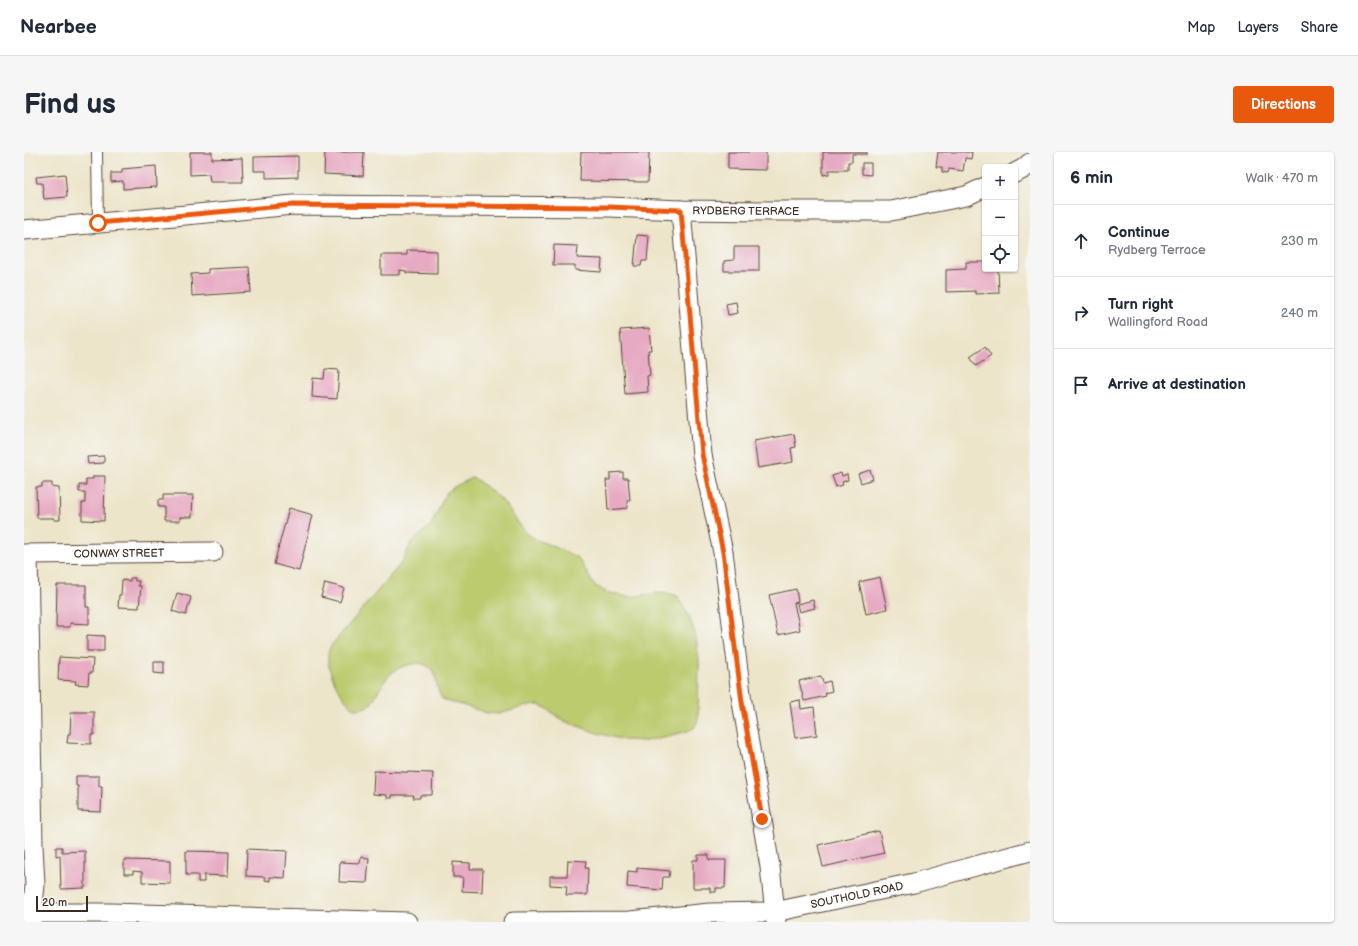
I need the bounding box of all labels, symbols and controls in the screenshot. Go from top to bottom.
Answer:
text: Nearbee [20,16,97,39]
text: Map [1187,19,1215,36]
text: Layers [1237,19,1279,36]
text: Share [1301,19,1338,36]
button: Directions [1233,86,1334,123]
text: Find us [24,88,116,121]
map controls [982,164,1018,272]
button: + [982,164,1018,200]
text: 6 min [1070,168,1113,188]
text: Walk · 470 m [1246,170,1318,186]
button: − [982,200,1018,236]
street label: RYDBERG TERRACE [692,204,799,218]
route start [89,214,107,232]
text: Continue [1108,223,1170,242]
icon: ahead [1070,230,1092,252]
text: 230 m [1281,233,1318,249]
button: locate [982,236,1018,272]
text: Rydberg Terrace [1108,242,1206,258]
text: Turn right [1108,295,1173,314]
icon: right [1070,302,1092,324]
text: 240 m [1281,305,1318,321]
text: Wallingford Road [1108,314,1208,330]
icon: arrive [1070,374,1092,396]
text: Arrive at destination [1108,375,1246,394]
street label: CONWAY STREET [74,546,165,560]
route end [753,810,771,828]
street label: SOUTHOLD ROAD [809,879,904,911]
scale bar [36,894,88,913]
text: 20 m [42,896,67,909]

